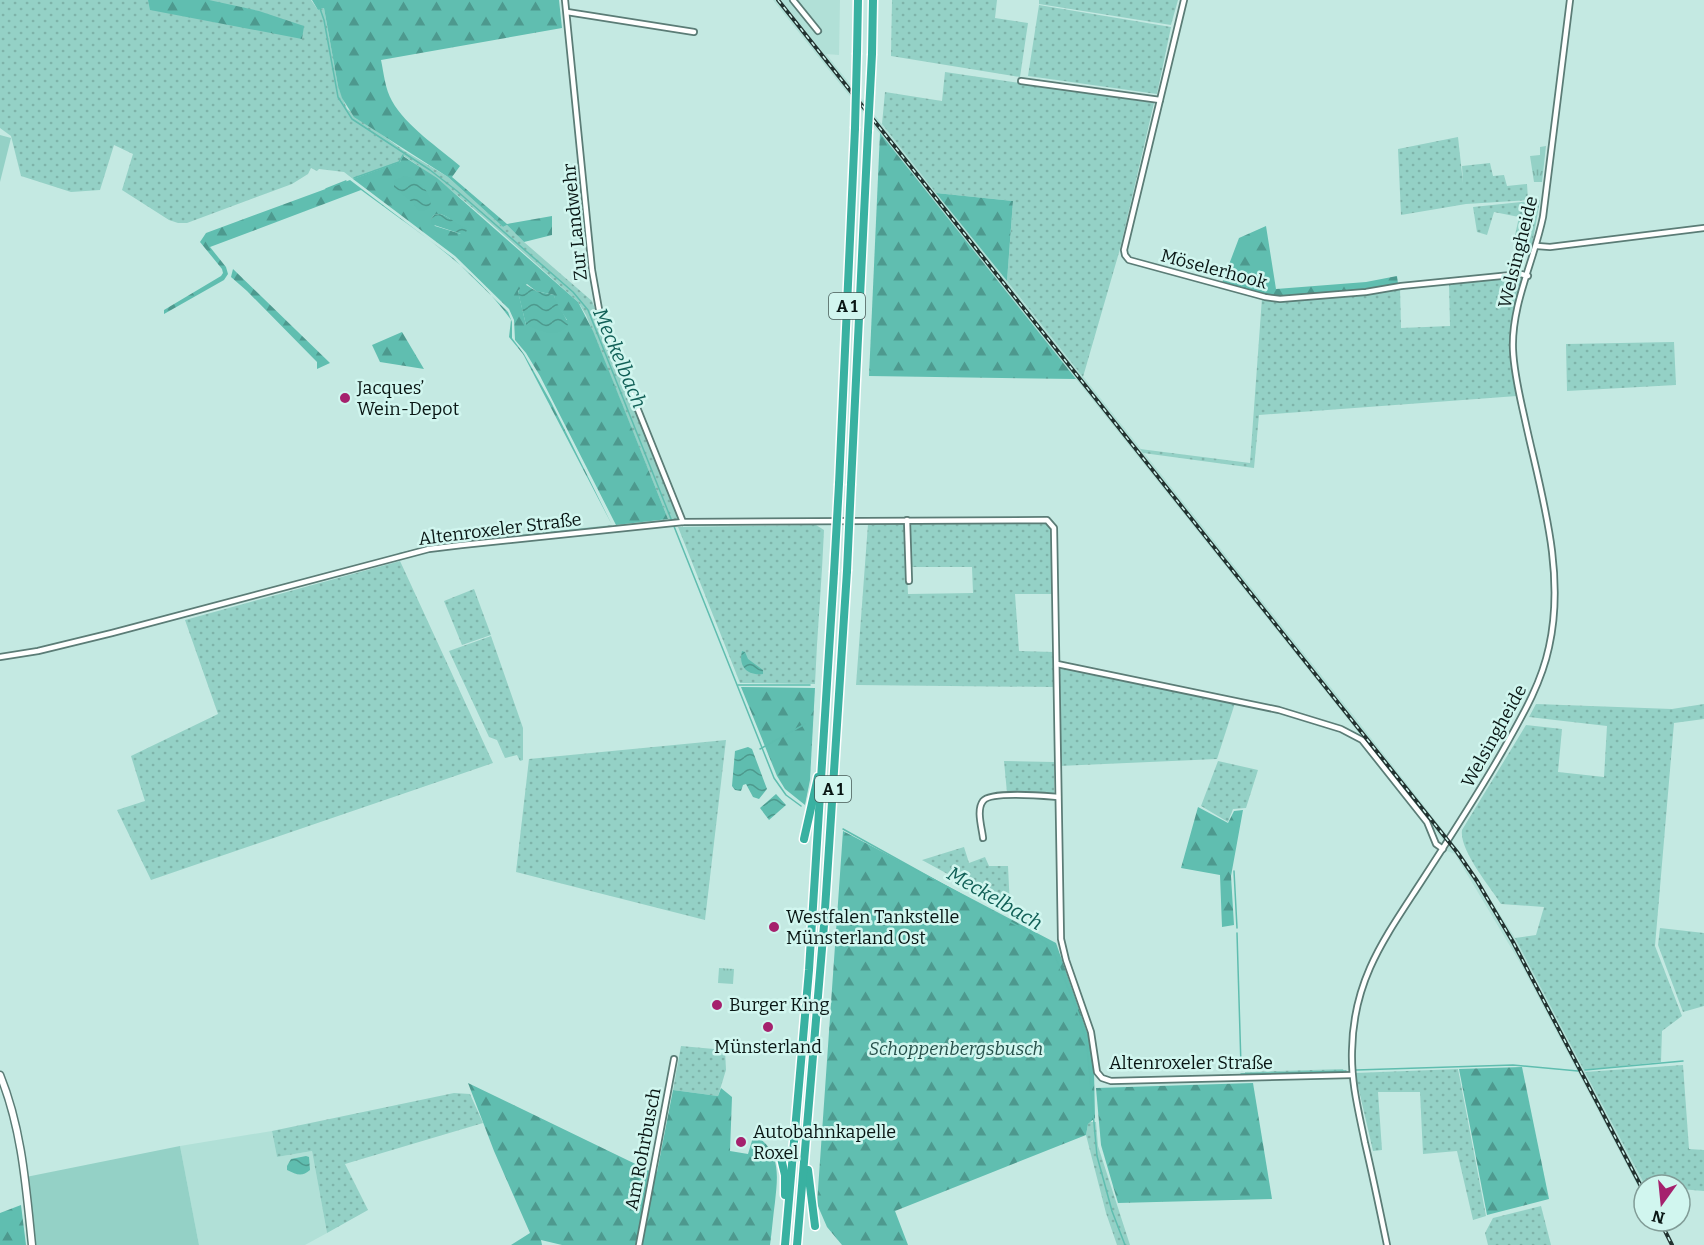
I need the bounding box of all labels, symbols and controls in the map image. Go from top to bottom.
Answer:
street label: Zur Landwehr [558,162,592,282]
street label: Welsingheide [1494,194,1542,310]
street label: Möselerhook [1158,244,1270,294]
road number: A 1 [829,293,865,319]
water label: Meckelbach [588,304,652,412]
place label: Jacques’ Wein-Depot [356,377,460,420]
marker: Jacques’ Wein-Depot [338,391,352,405]
street label: Altenroxeler Straße [417,508,583,550]
street label: Welsingheide [1457,681,1531,791]
road number: A 1 [815,776,851,802]
water label: Meckelbach [943,861,1047,935]
place label: Westfalen Tankstelle Münsterland Ost [786,906,959,949]
marker: Westfalen Tankstelle Münsterland Ost [767,920,781,934]
place label: Burger King [729,994,830,1016]
marker: Burger King [710,998,724,1012]
marker: Münsterland [761,1020,775,1034]
place label: Münsterland [714,1036,822,1058]
park label: Schoppenbergsbusch [869,1038,1043,1060]
street label: Altenroxeler Straße [1109,1052,1273,1074]
street label: Am Rohrbusch [620,1086,666,1212]
place label: Autobahnkapelle Roxel [753,1121,896,1164]
marker: Autobahnkapelle Roxel [734,1135,748,1149]
north arrow [1632,1173,1692,1233]
text: N [1650,1206,1667,1228]

